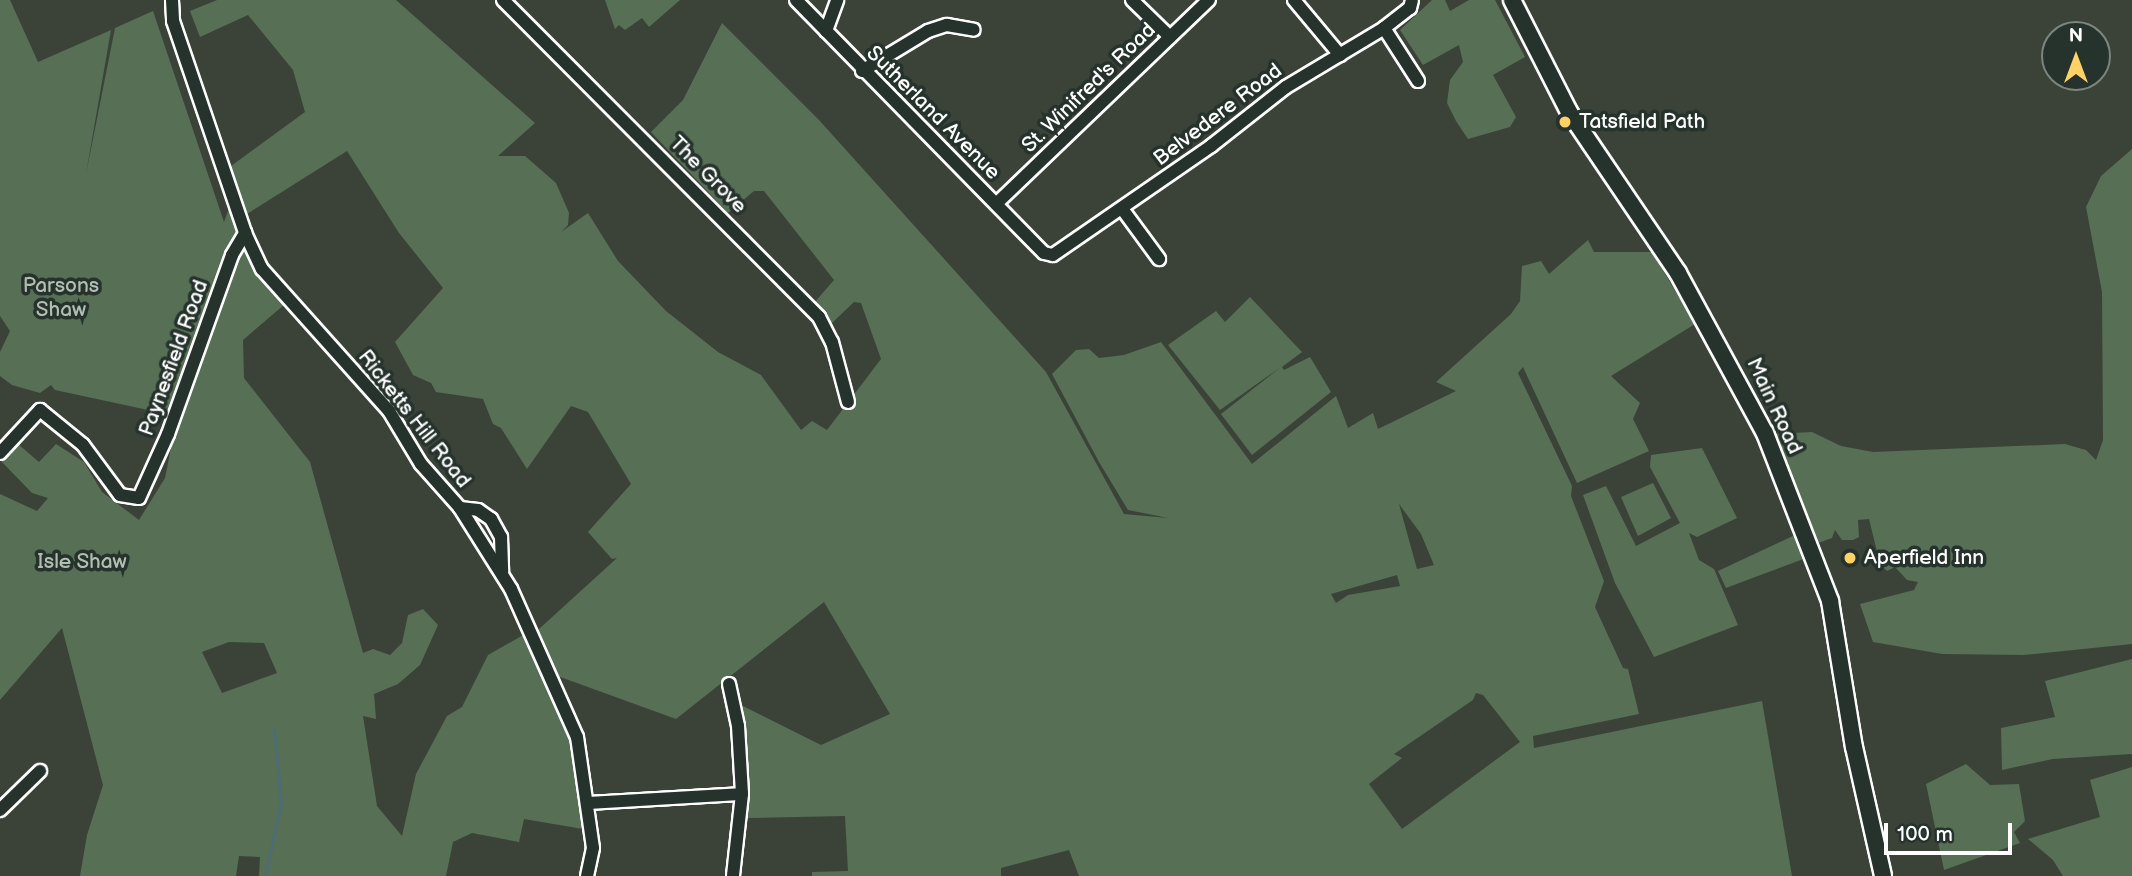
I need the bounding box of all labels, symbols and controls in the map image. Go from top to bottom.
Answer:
street label: St. Winifred's Road [1017,17,1161,159]
north arrow [2041,21,2111,91]
text: N [2069,25,2083,48]
street label: Sutherland Avenue [861,41,1005,185]
street label: Belvedere Road [1149,58,1287,172]
place label: Tatsfield Path [1579,109,1705,135]
marker: Tatsfield Path [1557,114,1573,130]
street label: The Grove [664,131,752,219]
park label: Parsons Shaw [23,273,99,323]
street label: Paynesfield Road [134,277,214,439]
street label: Ricketts Hill Road [352,345,476,493]
street label: Main Road [1741,354,1807,458]
place label: Aperfield Inn [1864,545,1984,571]
park label: Isle Shaw [37,549,127,575]
marker: Aperfield Inn [1842,550,1858,566]
scale bar [1887,810,2015,854]
text: 100 m [1897,822,1953,847]

